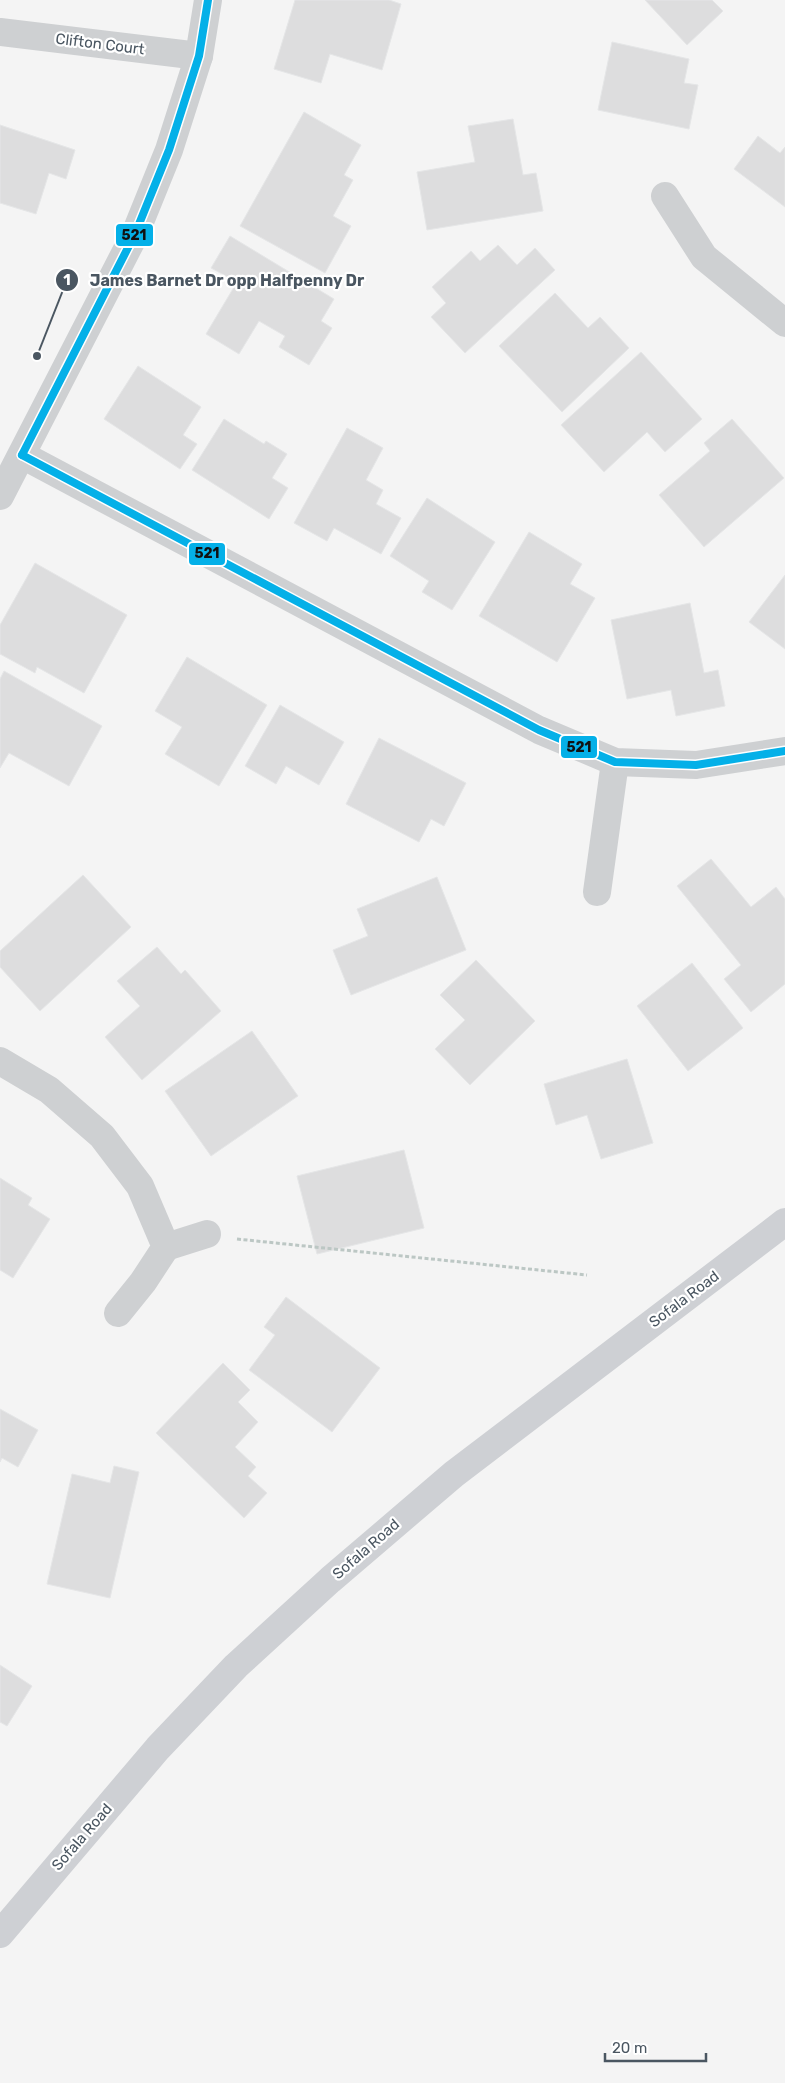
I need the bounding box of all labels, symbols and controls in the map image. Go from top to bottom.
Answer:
street label: Clifton Court [54,30,146,58]
line badge: 521 [115,223,154,247]
text: 521 [121,227,147,244]
callout: James Barnet Dr opp Halfpenny Dr [54,265,374,296]
text: 1 [63,271,71,289]
text: James Barnet Dr opp Halfpenny Dr [90,271,365,290]
line badge: 521 [188,542,226,566]
text: 521 [194,545,220,562]
line badge: 521 [560,735,598,759]
text: 521 [566,739,592,756]
street label: Sofala Road [645,1267,723,1331]
street label: Sofala Road [329,1515,403,1583]
street label: Sofala Road [48,1800,116,1874]
scale bar [605,2030,706,2062]
text: 20 m [612,2039,647,2057]

